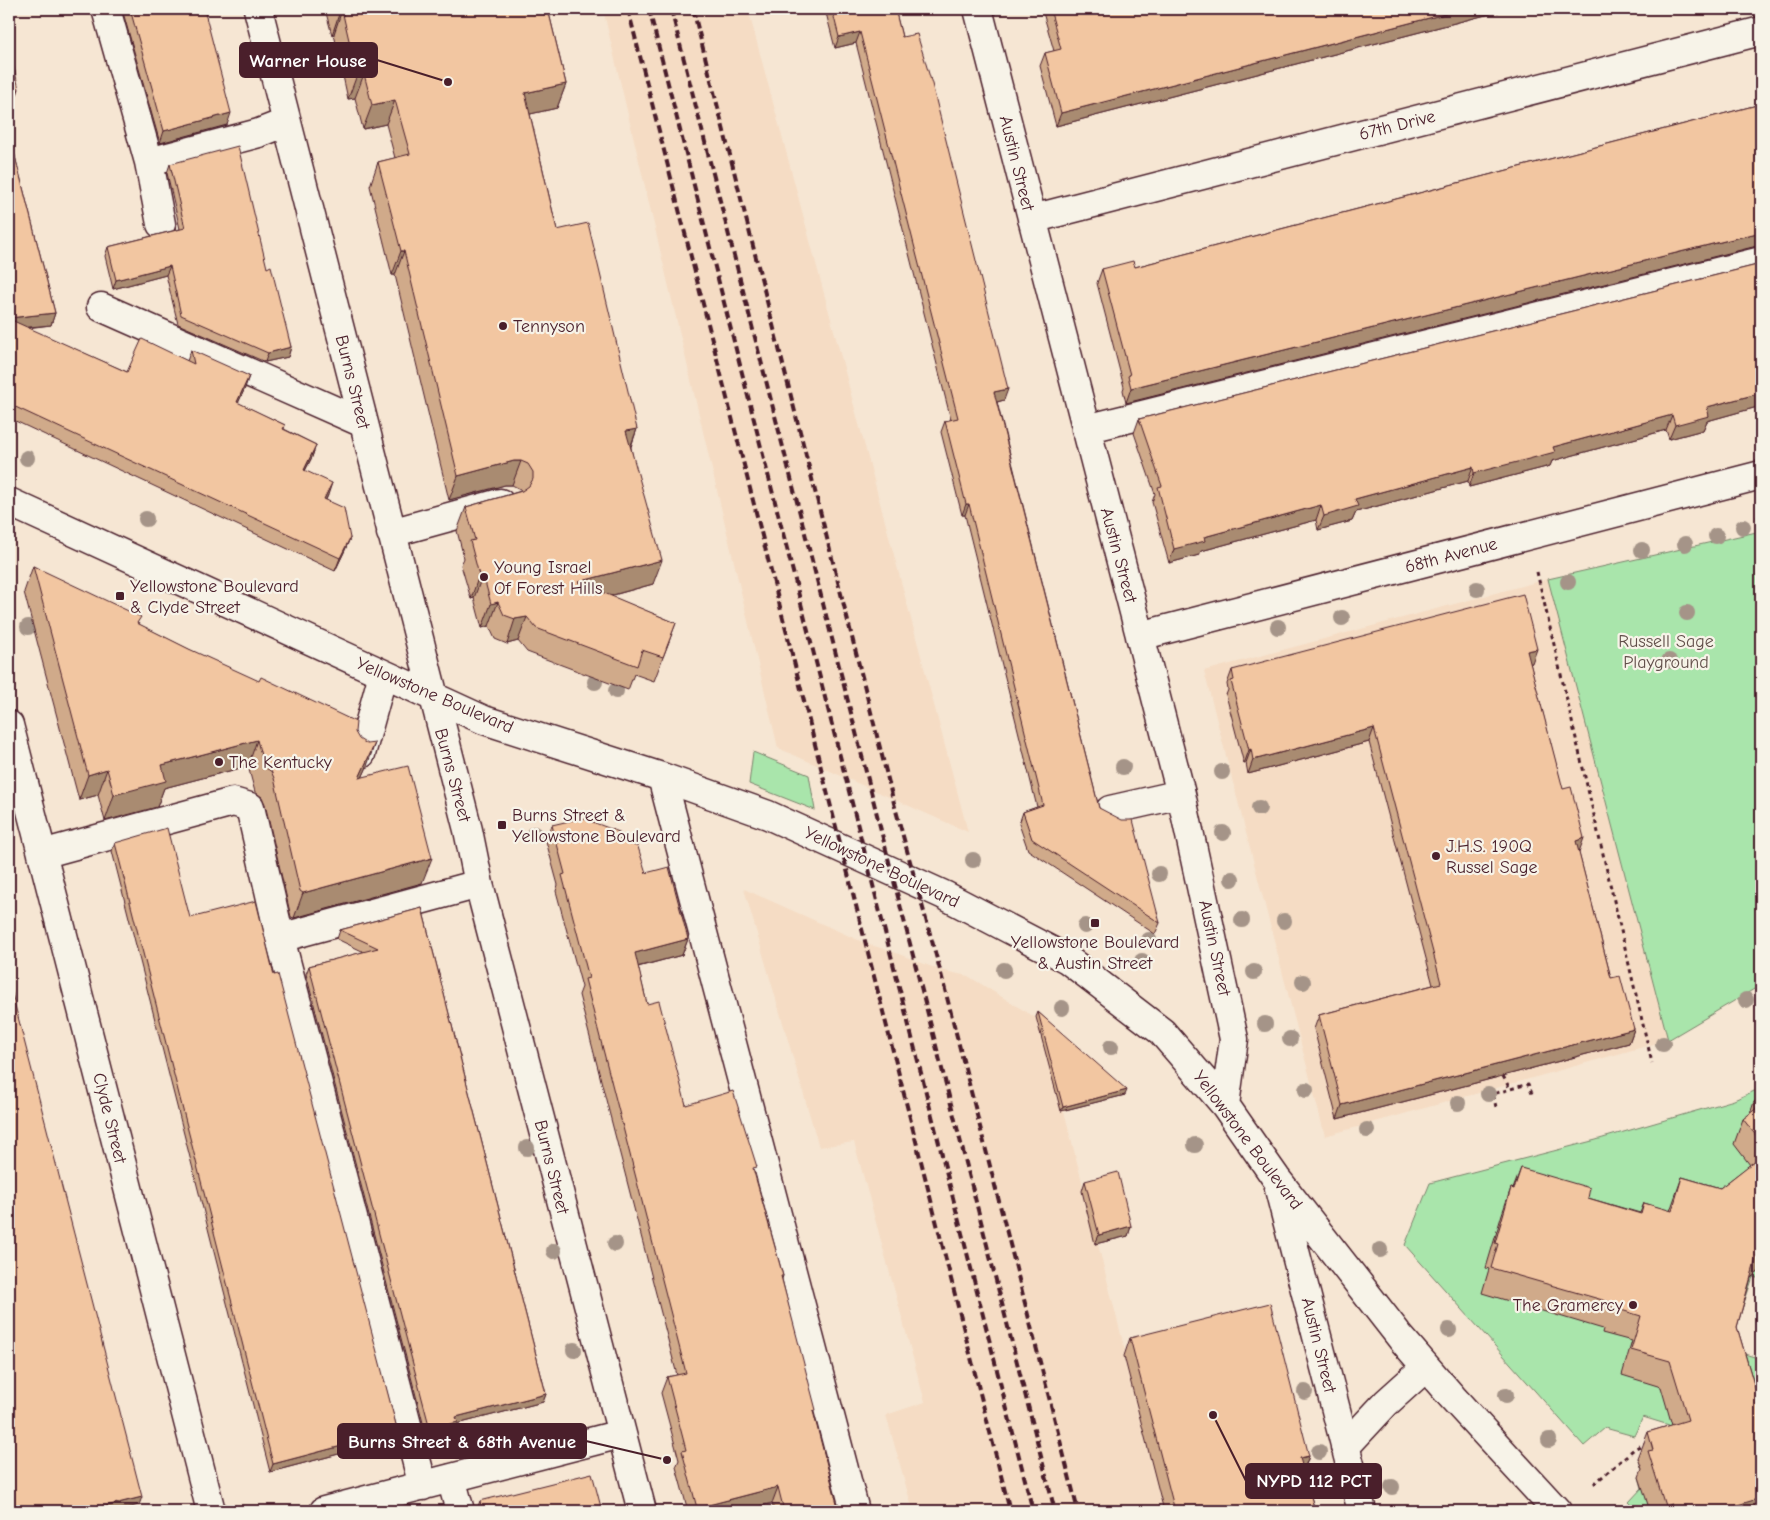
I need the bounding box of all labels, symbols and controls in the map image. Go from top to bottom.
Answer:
callout: Warner House [240,43,377,77]
text: Warner House [249,50,367,72]
street label: 67th Drive [1357,106,1437,145]
street label: Austin Street [995,113,1039,214]
place label: Tennyson [513,316,585,337]
marker: Tennyson [497,320,509,332]
street label: Burns Street [331,333,375,432]
street label: Austin Street [1096,505,1141,606]
street label: 68th Avenue [1403,533,1500,578]
place label: Young Israel Of Forest Hills [494,557,602,599]
marker: Young Israel Of Forest Hills [478,571,490,583]
place label: Yellowstone Boulevard & Clyde Street [130,576,299,618]
marker: Yellowstone Boulevard & Clyde Street [114,590,126,602]
park label: Russell Sage Playground [1618,631,1714,673]
street label: Yellowstone Boulevard [353,653,517,738]
street label: Burns Street [430,726,475,825]
place label: The Kentucky [229,752,333,773]
marker: The Kentucky [213,756,225,768]
place label: Burns Street & Yellowstone Boulevard [512,805,681,847]
marker: Burns Street & Yellowstone Boulevard [496,819,508,831]
street label: Yellowstone Boulevard [801,822,963,913]
place label: J.H.S. 190Q Russel Sage [1446,836,1538,878]
marker: J.H.S. 190Q Russel Sage [1430,850,1442,862]
street label: Austin Street [1194,898,1235,999]
marker: Yellowstone Boulevard & Austin Street [1089,917,1101,929]
place label: Yellowstone Boulevard & Austin Street [1011,932,1179,974]
street label: Yellowstone Boulevard [1188,1067,1307,1214]
street label: Clyde Street [88,1071,131,1166]
street label: Burns Street [530,1118,574,1217]
street label: Austin Street [1297,1295,1341,1396]
place label: The Gramercy [1513,1295,1624,1316]
marker: The Gramercy [1627,1299,1639,1311]
callout: Burns Street & 68th Avenue [338,1424,586,1458]
text: Burns Street & 68th Avenue [348,1431,576,1453]
callout: NYPD 112 PCT [1246,1464,1381,1498]
text: NYPD 112 PCT [1256,1470,1372,1492]

